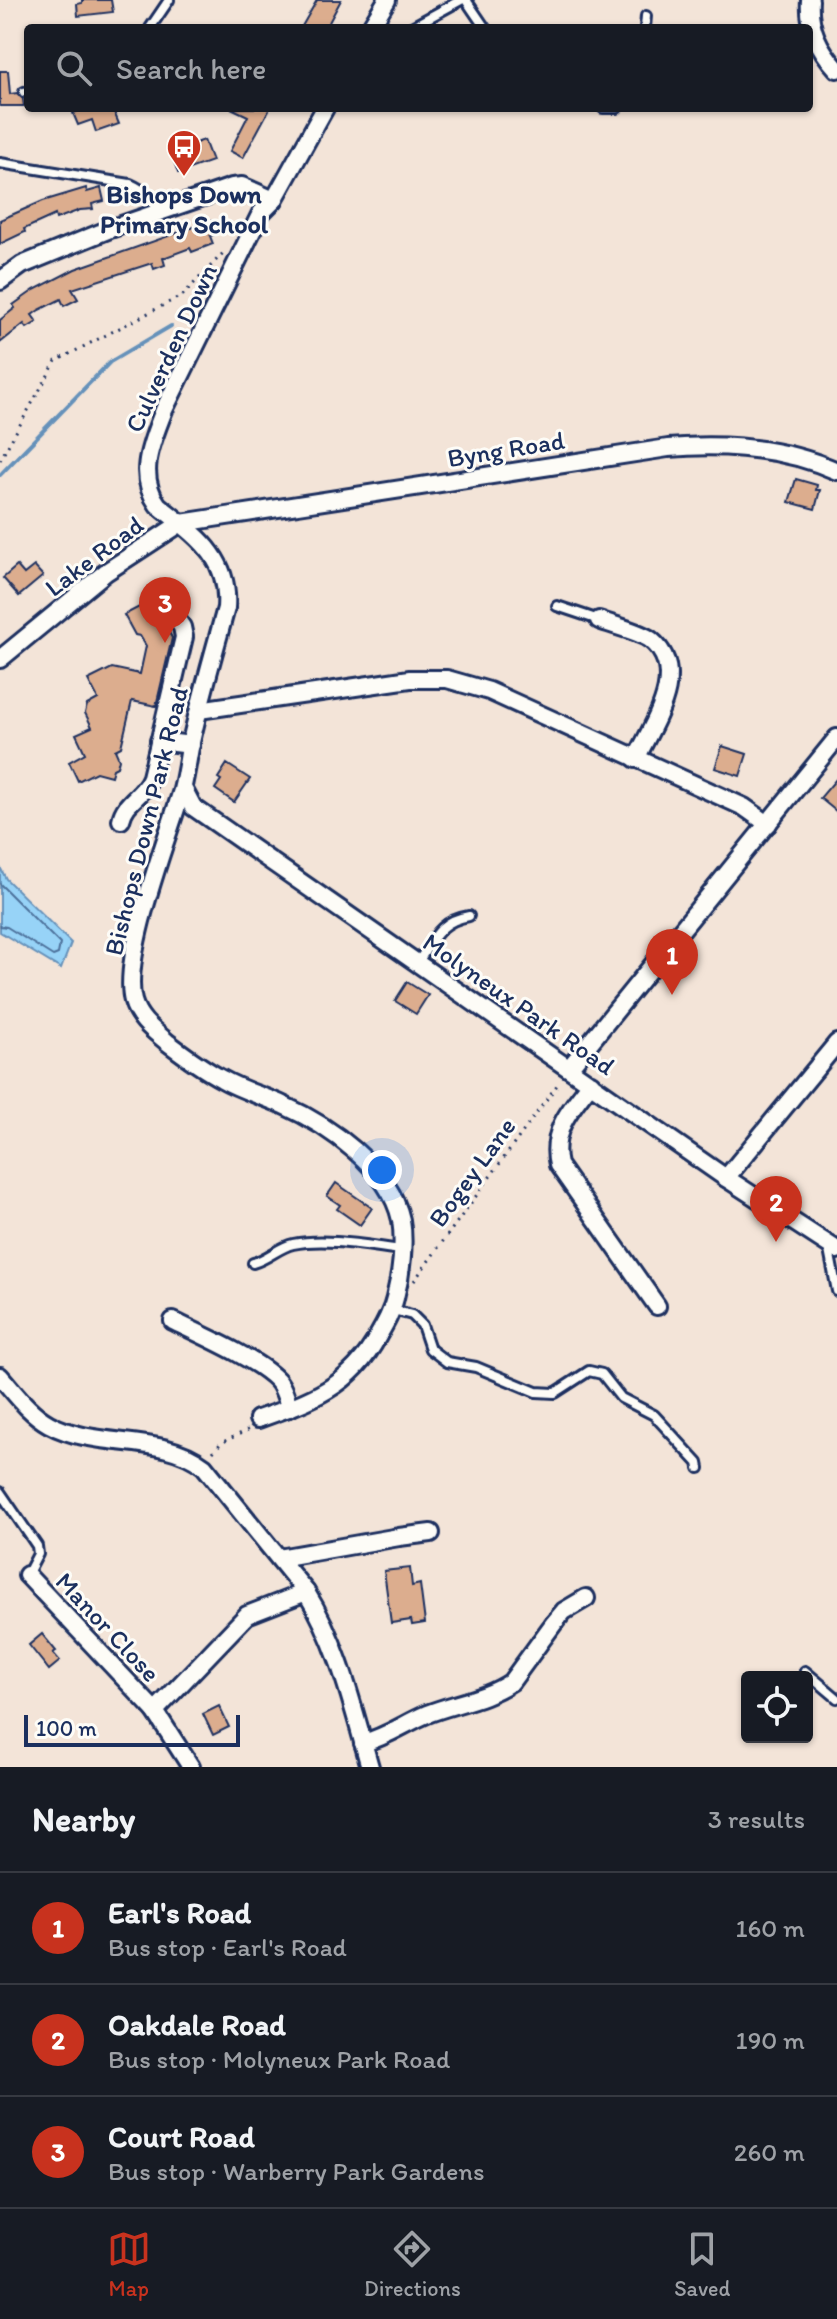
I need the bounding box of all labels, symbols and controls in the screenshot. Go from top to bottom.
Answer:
search box [24,24,813,112]
icon: search [52,46,96,90]
text: Search here [116,50,266,87]
bus stop icon: Bishops Down Primary School [165,128,203,178]
place label: Bishops Down Primary School [100,178,269,240]
street label: Culverden Down [118,258,224,437]
street label: Byng Road [445,424,568,474]
street label: Lake Road [38,509,150,603]
pin: 3 [139,577,191,643]
street label: Bishops Down Park Road [97,683,195,959]
street label: Molyneux Park Road [417,926,622,1083]
pin: 1 [646,929,698,995]
street label: Bogey Lane [422,1111,522,1233]
your location [362,1150,402,1190]
pin: 2 [750,1176,802,1242]
street label: Manor Close [49,1565,167,1689]
map controls [741,1671,813,1743]
button: locate [741,1671,813,1743]
scale bar [24,1711,240,1747]
text: 100 m [36,1715,97,1742]
text: Nearby [32,1799,135,1840]
text: 3 results [708,1803,805,1835]
text: Earl's Road [108,1894,251,1931]
text: 1 [52,1912,64,1944]
text: 160 m [735,1912,805,1944]
text: Bus stop · Earl's Road [108,1931,347,1963]
text: Oakdale Road [108,2006,286,2043]
text: 2 [51,2024,65,2056]
text: 190 m [736,2024,805,2056]
text: Bus stop · Molyneux Park Road [108,2043,450,2075]
text: Court Road [108,2118,255,2155]
text: 3 [51,2136,65,2168]
text: 260 m [734,2136,805,2168]
text: Bus stop · Warberry Park Gardens [108,2155,485,2187]
tab: Map [107,2227,151,2302]
tab: Directions [364,2227,461,2302]
tab: Saved [674,2227,730,2302]

